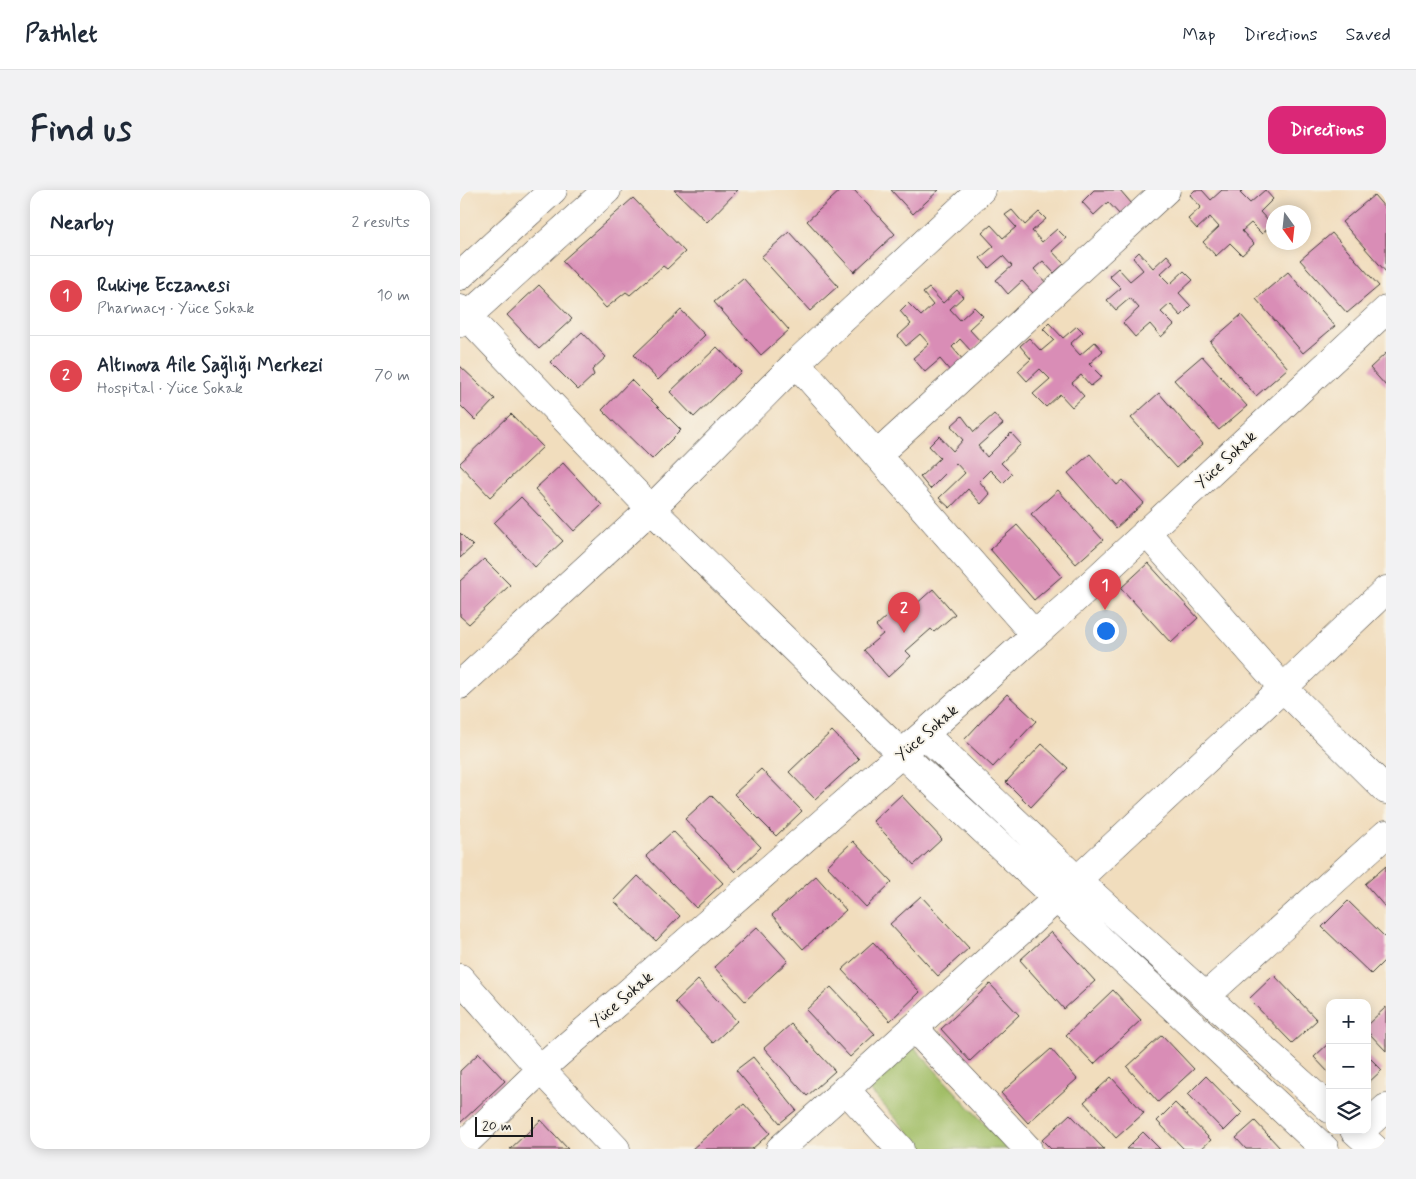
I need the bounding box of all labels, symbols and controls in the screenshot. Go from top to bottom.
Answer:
text: Pathlet [25,19,97,50]
text: Map [1183,23,1216,47]
text: Directions [1244,23,1318,47]
text: Saved [1346,23,1391,47]
button: Directions [1268,106,1386,154]
text: Find us [30,107,132,153]
north arrow [1266,205,1311,250]
text: Nearby [50,209,114,237]
text: 2 results [352,212,410,233]
text: Rukiye Eczanesi [97,273,230,298]
text: 1 [62,285,70,306]
text: 10 m [377,285,410,306]
text: Pharmacy · Yüce Sokak [97,298,254,319]
text: Altınova Aile Sağlığı Merkezi [97,353,323,378]
text: 2 [62,365,70,386]
text: 70 m [374,365,410,386]
text: Hospital · Yüce Sokak [97,378,243,399]
street label: Yüce Sokak [1191,426,1261,494]
pin: 1 [1089,569,1121,610]
pin: 2 [888,592,920,633]
your location [1093,618,1119,644]
street label: Yüce Sokak [891,700,963,766]
street label: Yüce Sokak [586,967,658,1033]
map controls [1326,999,1371,1134]
button: + [1326,999,1371,1044]
button: − [1326,1044,1371,1089]
button: layers [1326,1089,1371,1134]
scale bar [475,1114,532,1137]
text: 20 m [482,1117,512,1135]

